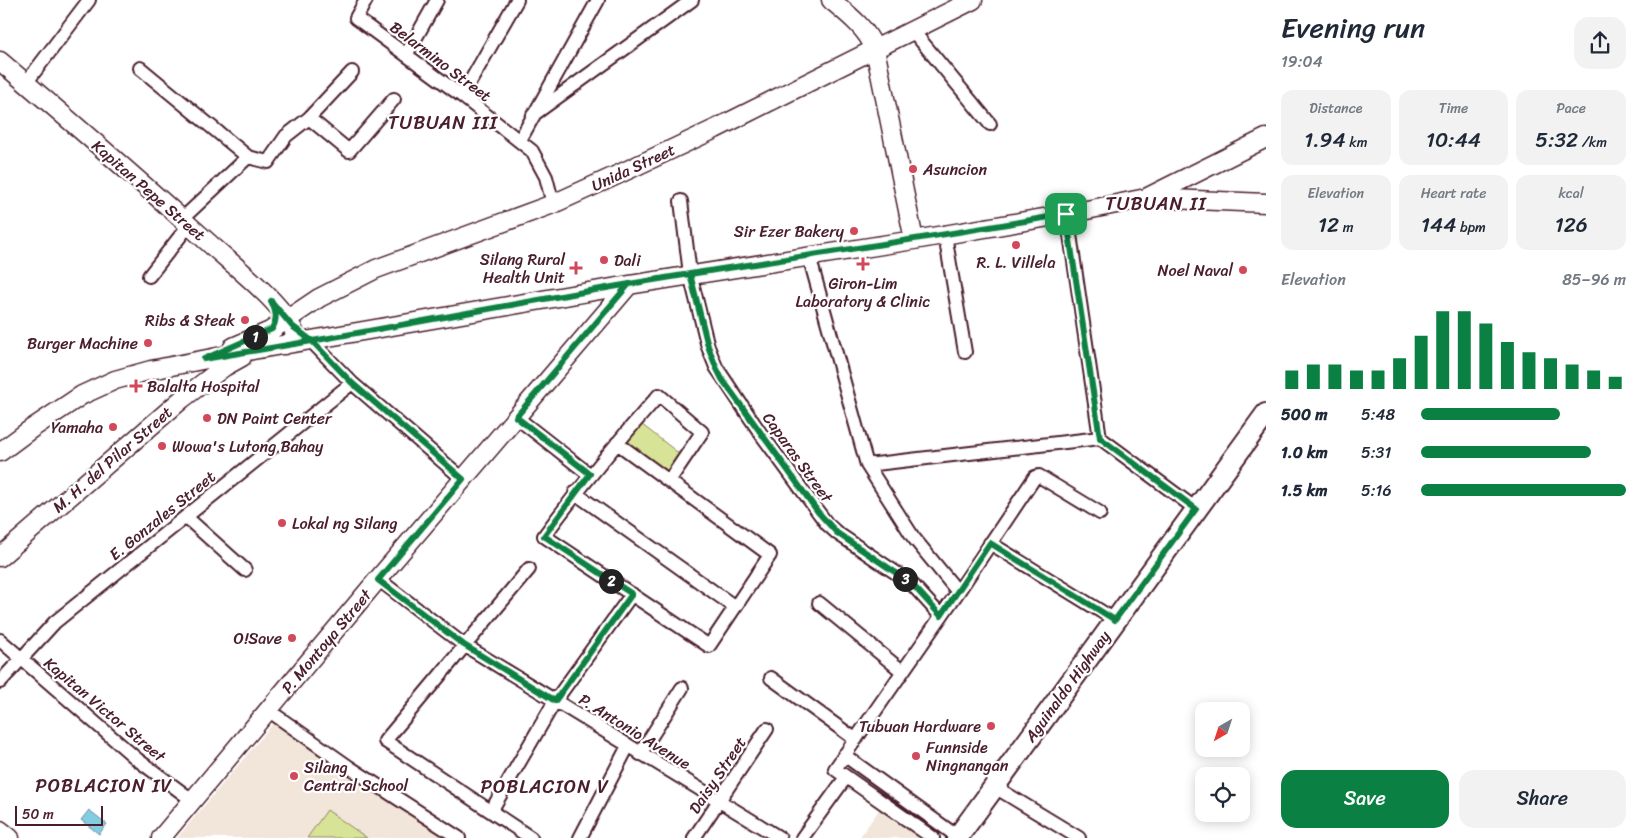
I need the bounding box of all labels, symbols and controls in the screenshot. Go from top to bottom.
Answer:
text: Evening run [1281,3,1425,52]
street label: Belarmino Street [383,13,498,110]
button: share [1574,17,1626,69]
text: 19:04 [1281,47,1323,76]
text: Distance [1309,96,1362,121]
text: Time [1439,96,1468,121]
text: Pace [1556,96,1586,121]
district label: TUBUAN III [388,106,498,139]
text: 1.94 [1304,121,1346,159]
text: 10:44 [1426,121,1481,159]
text: 5:32 [1535,121,1578,159]
text: km [1346,130,1367,155]
text: /km [1578,130,1607,155]
street label: Kapitan Pepe Street [85,132,212,248]
street label: Unida Street [586,135,680,200]
place label: Asuncion [922,155,987,184]
marker: Asuncion [907,163,919,175]
text: Elevation [1307,181,1364,206]
text: Heart rate [1421,181,1486,206]
text: kcal [1558,181,1584,206]
district label: TUBUAN II [1105,187,1207,220]
pin [1045,193,1087,235]
icon: arrive [1052,200,1080,228]
text: 12 [1318,206,1339,244]
text: 144 [1421,206,1456,244]
text: 126 [1555,206,1588,244]
text: m [1339,215,1354,240]
text: bpm [1456,215,1486,240]
place label: Sir Ezer Bakery [734,217,845,246]
marker: Sir Ezer Bakery [848,225,860,237]
marker: R. L. Villela [1010,239,1022,251]
place label: Silang Rural Health Unit [480,245,565,292]
place label: Dali [614,246,641,275]
place label: R. L. Villela [977,248,1055,277]
marker: Dali [598,254,610,266]
place label: Noel Naval [1158,256,1233,285]
marker: Giron-Lim Laboratory & Clinic [856,257,870,271]
marker: Silang Rural Health Unit [569,261,583,275]
marker: Noel Naval [1237,264,1249,276]
text: Elevation [1281,265,1346,294]
text: 85–96 m [1562,265,1626,294]
place label: Giron-Lim Laboratory & Clinic [796,269,930,316]
place label: Ribs & Steak [145,306,236,335]
marker: Ribs & Steak [239,314,251,326]
pin: 1 [242,324,268,350]
text: 1 [252,325,259,350]
place label: Burger Machine [27,329,138,358]
marker: Burger Machine [142,337,154,349]
place label: Balalta Hospital [147,372,260,401]
marker: Balalta Hospital [129,379,143,393]
street label: M. H. del Pilar Street [45,398,179,520]
text: 500 m [1281,400,1327,429]
text: 5:48 [1361,400,1395,429]
place label: DN Paint Center [217,404,333,433]
street label: Caparas Street [755,406,841,509]
marker: DN Paint Center [201,412,213,424]
place label: Yamaha [51,413,103,442]
marker: Yamaha [107,421,119,433]
place label: Wowa's Lutong Bahay [172,432,324,461]
text: 1.0 km [1281,438,1328,467]
text: 5:31 [1361,438,1391,467]
marker: Wowa's Lutong Bahay [156,440,168,452]
street label: E. Gonzales Street [102,463,222,568]
text: 1.5 km [1281,476,1327,505]
text: 5:16 [1361,476,1392,505]
place label: Lokal ng Silang [292,509,398,538]
marker: Lokal ng Silang [276,517,288,529]
pin: 3 [892,566,918,592]
text: 3 [902,567,909,592]
pin: 2 [598,568,624,594]
text: 2 [607,569,616,594]
street label: P. Montoya Street [274,582,379,700]
street label: Aguinaldo Highway [1016,623,1119,749]
place label: O!Save [234,624,282,653]
marker: O!Save [286,632,298,644]
street label: Kapitan Victor Street [37,649,173,770]
street label: P. Antonio Avenue [573,685,697,778]
north arrow [1195,702,1250,758]
map controls [1195,702,1250,822]
place label: Tubuan Hardware [859,712,981,741]
marker: Tubuan Hardware [985,720,997,732]
street label: Daisy Street [681,731,754,820]
place label: Funnside Ningnangan [926,733,1009,780]
marker: Funnside Ningnangan [910,750,922,762]
place label: Silang Central School [304,753,409,800]
button: locate [1195,767,1250,822]
district label: POBLACION IV [35,769,173,802]
marker: Silang Central School [288,770,300,782]
district label: POBLACION V [480,770,610,803]
button: Save [1281,770,1449,828]
button: Share [1459,770,1626,828]
text: 50 m [22,802,54,827]
scale bar [15,803,102,826]

